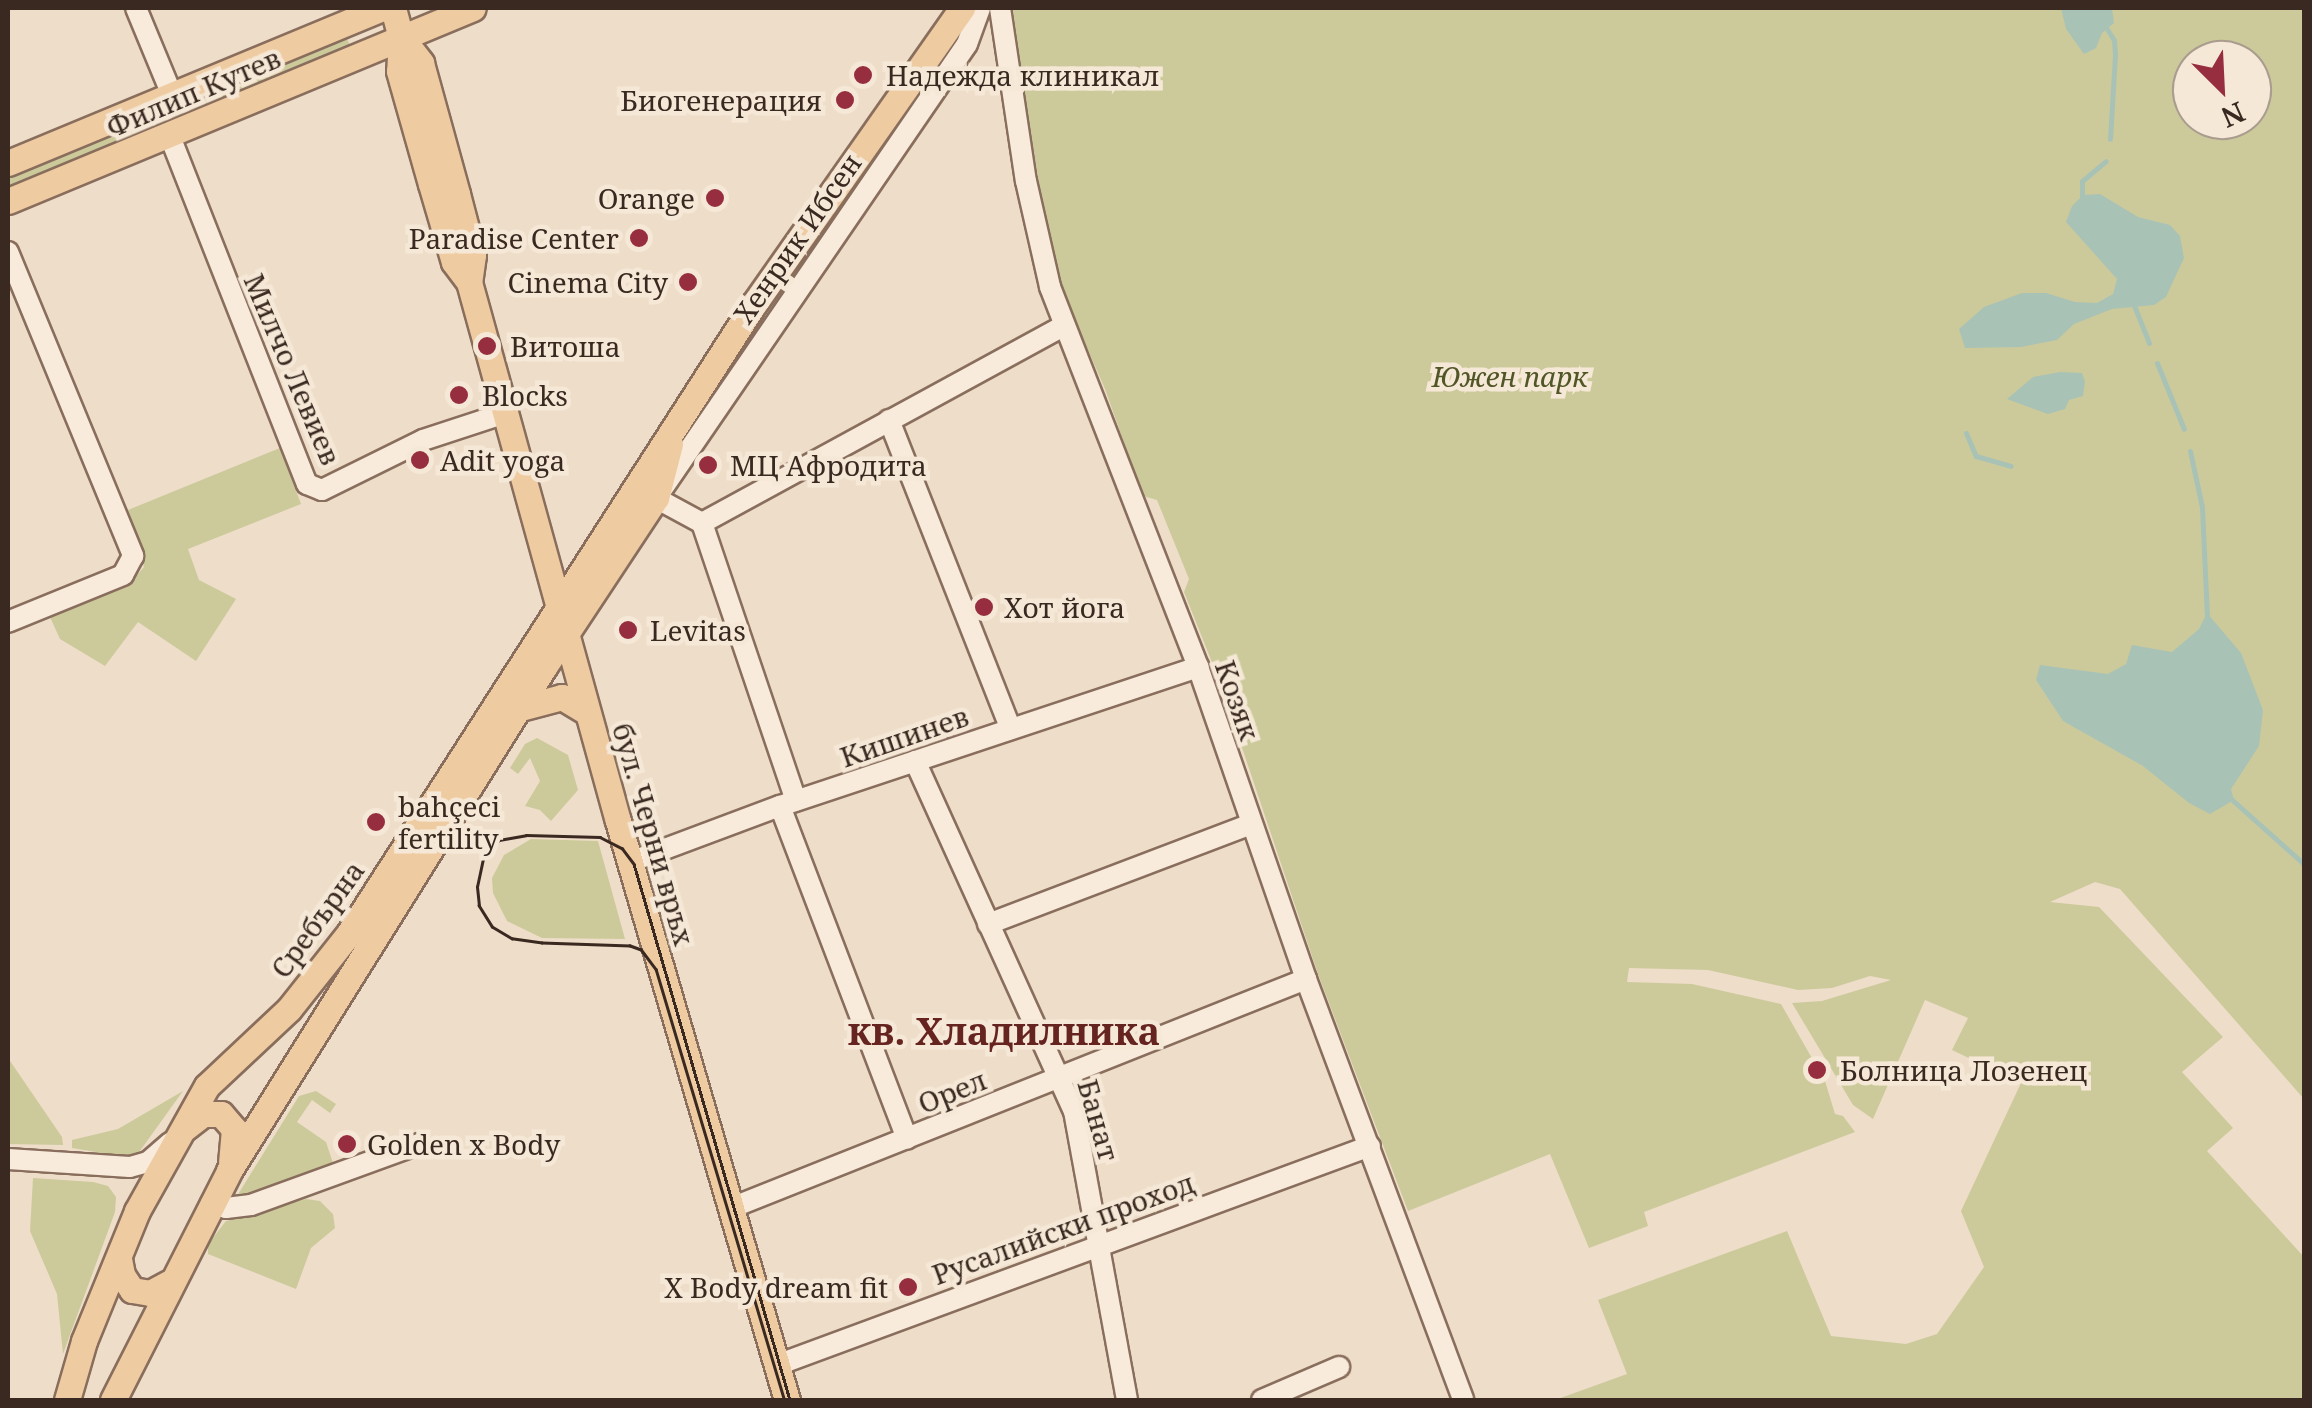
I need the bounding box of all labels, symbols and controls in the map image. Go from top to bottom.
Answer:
street label: Филип Кутев [101,40,285,144]
north arrow [2172,40,2272,140]
place label: Надежда клиникал [886,58,1159,92]
marker: Надежда клиникал [850,62,876,88]
place label: Биогенерация [620,83,822,117]
marker: Биогенерация [832,87,858,113]
text: N [2216,94,2251,137]
street label: Хенрик Ибсен [726,147,868,329]
place label: Orange [598,181,695,215]
marker: Orange [704,187,726,209]
place label: Paradise Center [409,221,619,255]
marker: Paradise Center [628,227,650,249]
place label: Cinema City [507,265,668,299]
street label: Милчо Левиев [238,268,348,470]
marker: Cinema City [677,271,699,293]
place label: Витоша [510,329,621,363]
marker: Витоша [474,333,500,359]
park label: Южен парк [1432,359,1588,393]
place label: Blocks [482,378,568,412]
marker: Blocks [446,382,472,408]
place label: Adit yoga [440,443,565,477]
place label: МЦ Афродита [730,448,927,482]
marker: Adit yoga [409,449,431,471]
marker: МЦ Афродита [695,452,721,478]
place label: Хот йога [1004,590,1125,624]
marker: Хот йога [973,596,995,618]
place label: Levitas [650,613,746,647]
marker: Levitas [615,617,641,643]
street label: Козяк [1209,656,1267,744]
street label: Кишинев [836,698,972,774]
street label: бул. Черни връх [606,719,702,949]
place label: bahçeci fertility [398,789,500,855]
marker: bahçeci fertility [363,809,389,835]
street label: Сребърна [263,854,371,984]
district label: кв. Хладилника [848,1008,1160,1054]
place label: Болница Лозенец [1840,1053,2088,1087]
marker: Болница Лозенец [1804,1057,1830,1083]
street label: Орел [913,1062,991,1120]
street label: Банат [1071,1075,1127,1165]
place label: Golden x Body [367,1127,560,1161]
marker: Golden x Body [336,1133,358,1155]
street label: Русалийски проход [927,1165,1199,1291]
place label: X Body dream fit [664,1270,888,1304]
marker: X Body dream fit [897,1276,919,1298]

